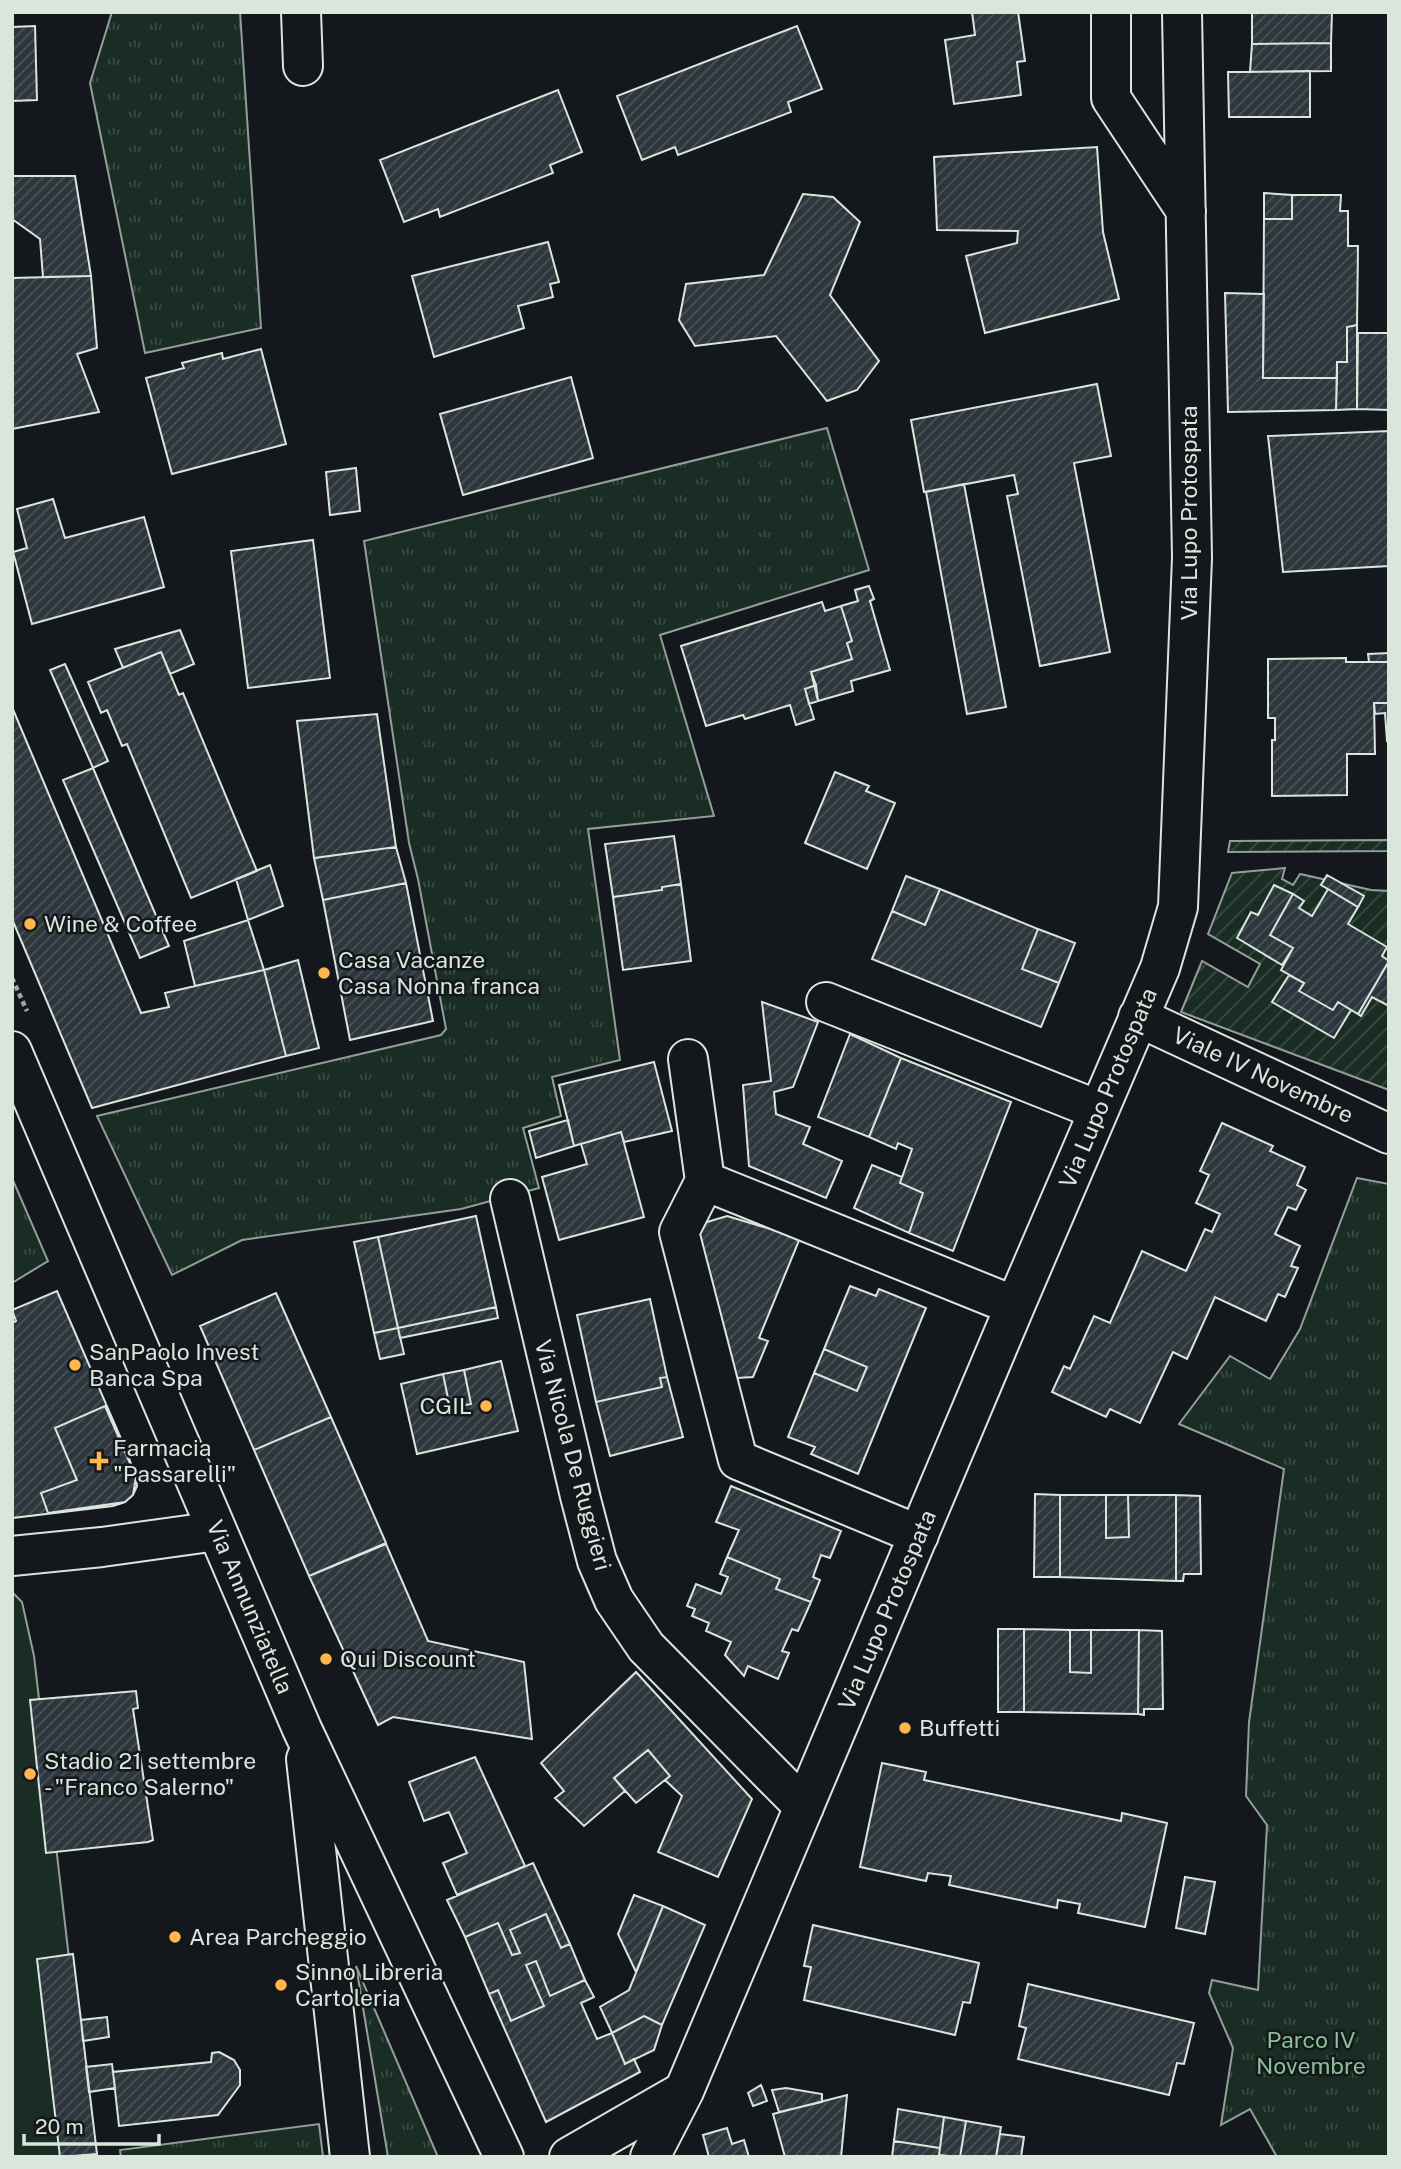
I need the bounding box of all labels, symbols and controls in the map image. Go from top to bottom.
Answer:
street label: Via Lupo Protospata [1175,406,1202,620]
place label: Wine & Coffee [44,910,197,937]
marker: Wine & Coffee [22,916,38,932]
place label: Casa Vacanze Casa Nonna franca [338,946,540,999]
marker: Casa Vacanze Casa Nonna franca [316,965,332,981]
street label: Via Lupo Protospata [1053,984,1162,1192]
street label: Viale IV Novembre [1169,1021,1358,1128]
street label: Via Nicola De Ruggieri [530,1336,617,1573]
place label: SanPaolo Invest Banca Spa [89,1338,259,1391]
marker: SanPaolo Invest Banca Spa [67,1357,83,1373]
place label: CGIL [420,1392,472,1419]
marker: CGIL [478,1398,494,1414]
place label: Farmacia "Passarelli" [113,1434,236,1487]
marker: Farmacia "Passarelli" [91,1453,107,1469]
street label: Via Lupo Protospata [832,1506,941,1714]
street label: Via Annunziatella [202,1516,299,1698]
place label: Qui Discount [340,1645,476,1672]
marker: Qui Discount [318,1651,334,1667]
place label: Buffetti [919,1714,1000,1741]
marker: Buffetti [897,1720,913,1736]
place label: Stadio 21 settembre - "Franco Salerno" [44,1747,256,1800]
marker: Stadio 21 settembre - "Franco Salerno" [22,1766,38,1782]
place label: Area Parcheggio [189,1923,367,1950]
marker: Area Parcheggio [167,1929,183,1945]
place label: Sinno Libreria Cartoleria [295,1958,443,2011]
marker: Sinno Libreria Cartoleria [273,1977,289,1993]
park label: Parco IV Novembre [1256,2026,1366,2079]
scale bar [24,2102,159,2146]
text: 20 m [35,2114,84,2139]

